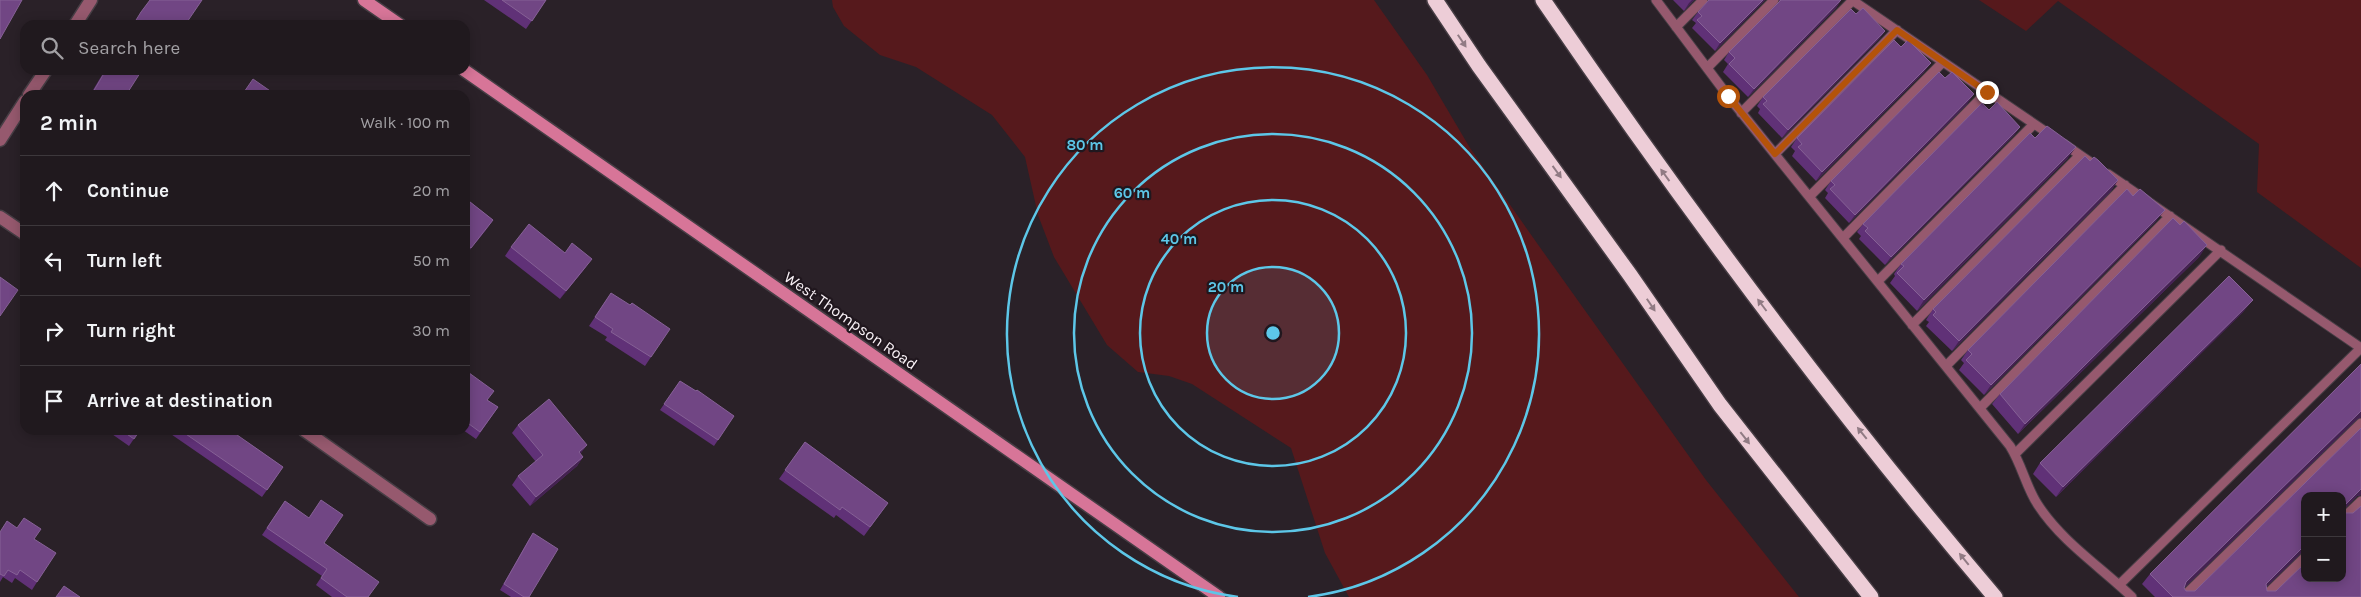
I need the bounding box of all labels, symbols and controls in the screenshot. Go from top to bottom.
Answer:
search box [20,20,470,75]
icon: search [38,34,66,62]
one-way arrow [1457,34,1467,47]
text: Search here [78,37,180,59]
route end [1976,81,1999,104]
route start [1717,85,1740,108]
text: 2 min [40,111,98,135]
text: Walk · 100 m [360,113,450,132]
text: 80 m [1066,136,1104,154]
one-way arrow [1552,166,1562,179]
one-way arrow [1660,168,1670,182]
icon: ahead [40,177,68,205]
text: Continue [87,180,169,202]
text: 20 m [412,181,450,200]
text: 60 m [1114,184,1150,202]
text: 40 m [1161,230,1197,248]
icon: left [40,247,68,275]
text: Turn left [87,250,162,272]
text: 50 m [413,251,450,270]
street label: West Thompson Road [780,267,921,374]
text: 20 m [1208,278,1244,296]
one-way arrow [1646,298,1656,312]
one-way arrow [1757,299,1768,312]
icon: right [40,317,68,345]
text: Turn right [87,320,176,342]
text: 30 m [412,321,450,340]
centre of rings [1264,324,1282,342]
icon: arrive [40,387,68,415]
text: Arrive at destination [87,390,273,412]
one-way arrow [1857,426,1867,440]
one-way arrow [1739,431,1750,444]
map controls [2301,492,2346,582]
button: + [2301,492,2346,537]
button: − [2301,537,2346,582]
one-way arrow [1959,553,1970,566]

